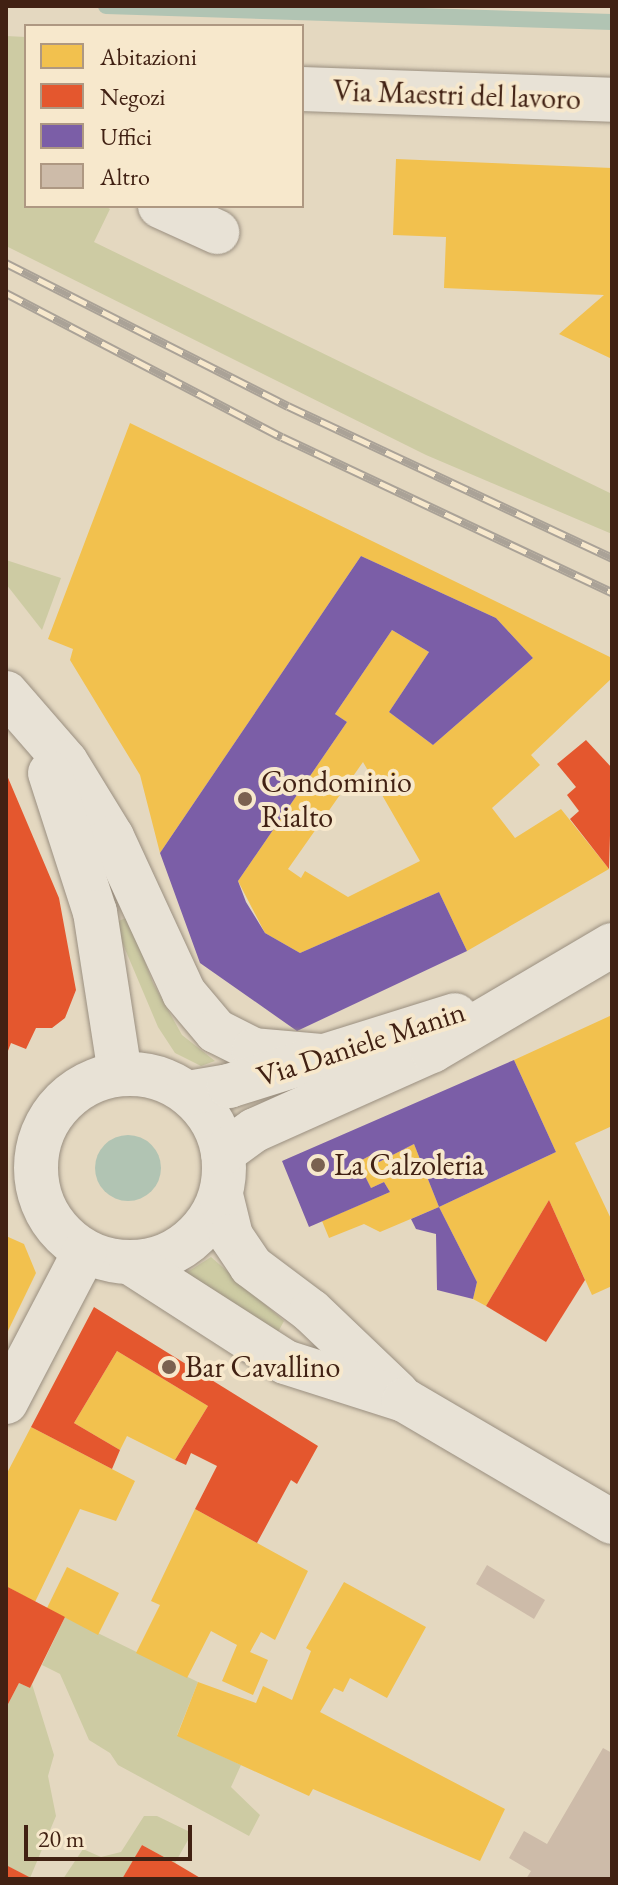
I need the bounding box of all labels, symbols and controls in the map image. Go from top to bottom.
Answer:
legend [24,24,304,208]
text: Abitazioni [100,41,197,72]
street label: Via Maestri del lavoro [332,73,582,117]
text: Negozi [100,81,165,112]
text: Uffici [100,121,152,152]
text: Altro [100,161,150,192]
place label: Condominio Rialto [261,764,412,834]
marker: Condominio Rialto [236,790,254,808]
street label: Via Daniele Manin [252,993,470,1095]
place label: La Calzoleria [334,1147,484,1183]
marker: La Calzoleria [309,1156,327,1174]
place label: Bar Cavallino [185,1349,340,1385]
marker: Bar Cavallino [160,1358,178,1376]
scale bar [28,1809,196,1859]
text: 20 m [38,1823,85,1854]

